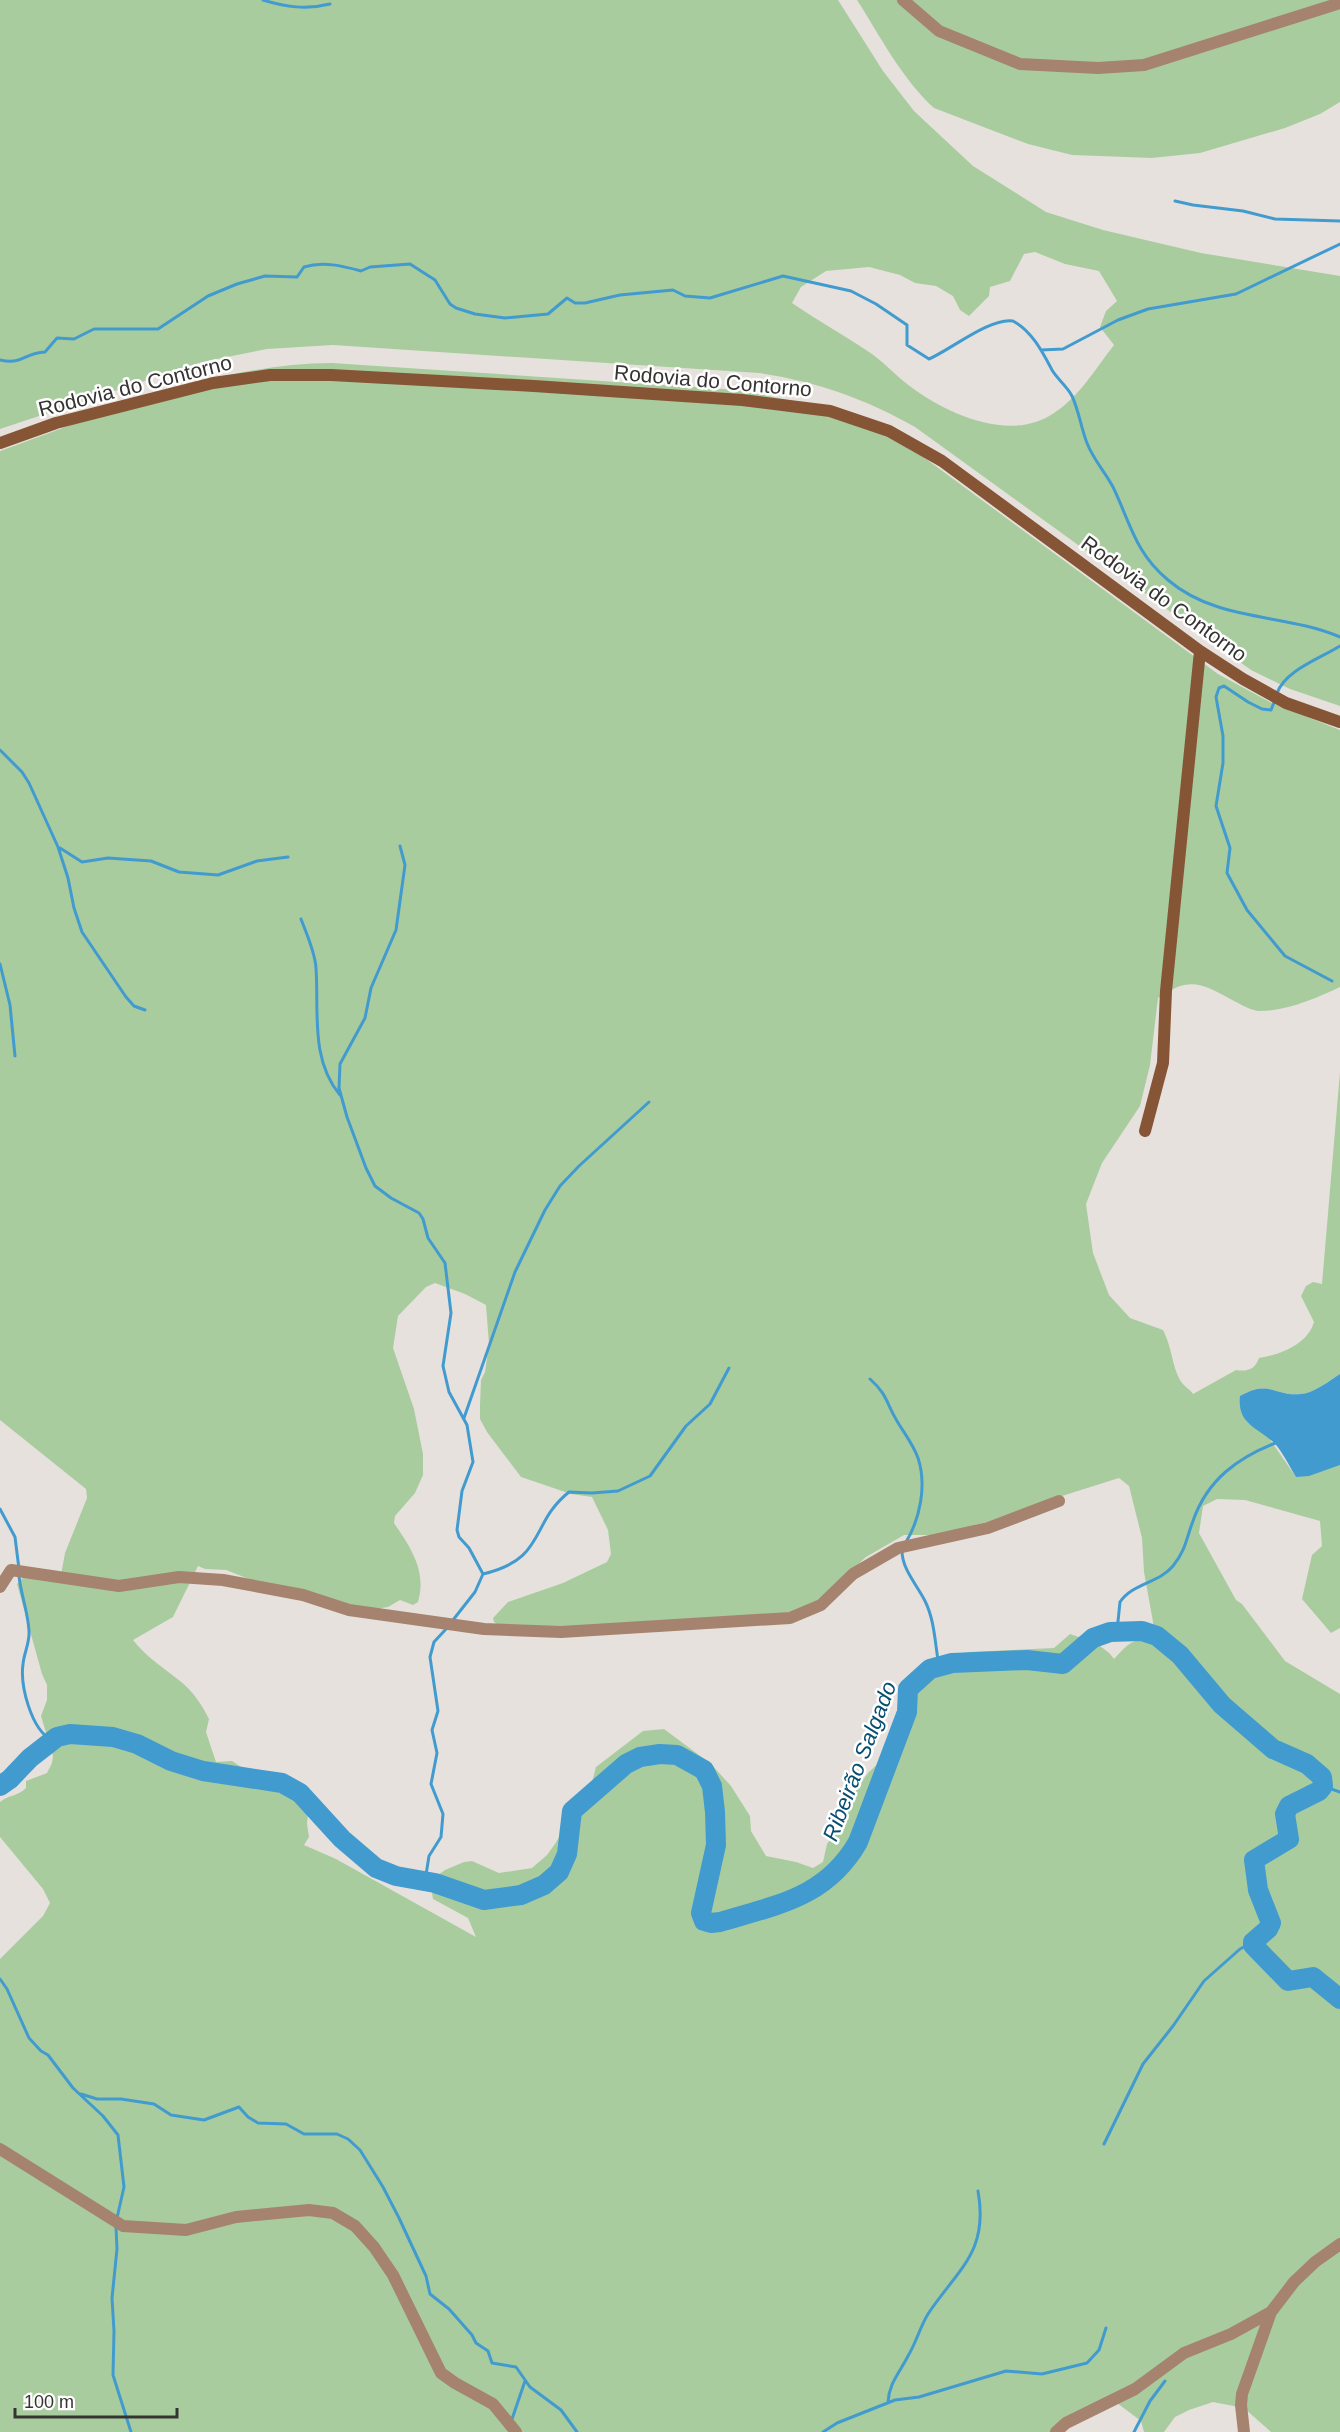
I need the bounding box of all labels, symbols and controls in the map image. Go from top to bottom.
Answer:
street label: Rodovia do Contorno [36,350,234,421]
street label: Rodovia do Contorno [613,360,813,401]
street label: Rodovia do Contorno [1077,531,1251,666]
water label: Ribeirão Salgado [818,1678,901,1844]
scale bar [15,2381,177,2419]
text: 100 m [24,2392,74,2412]

